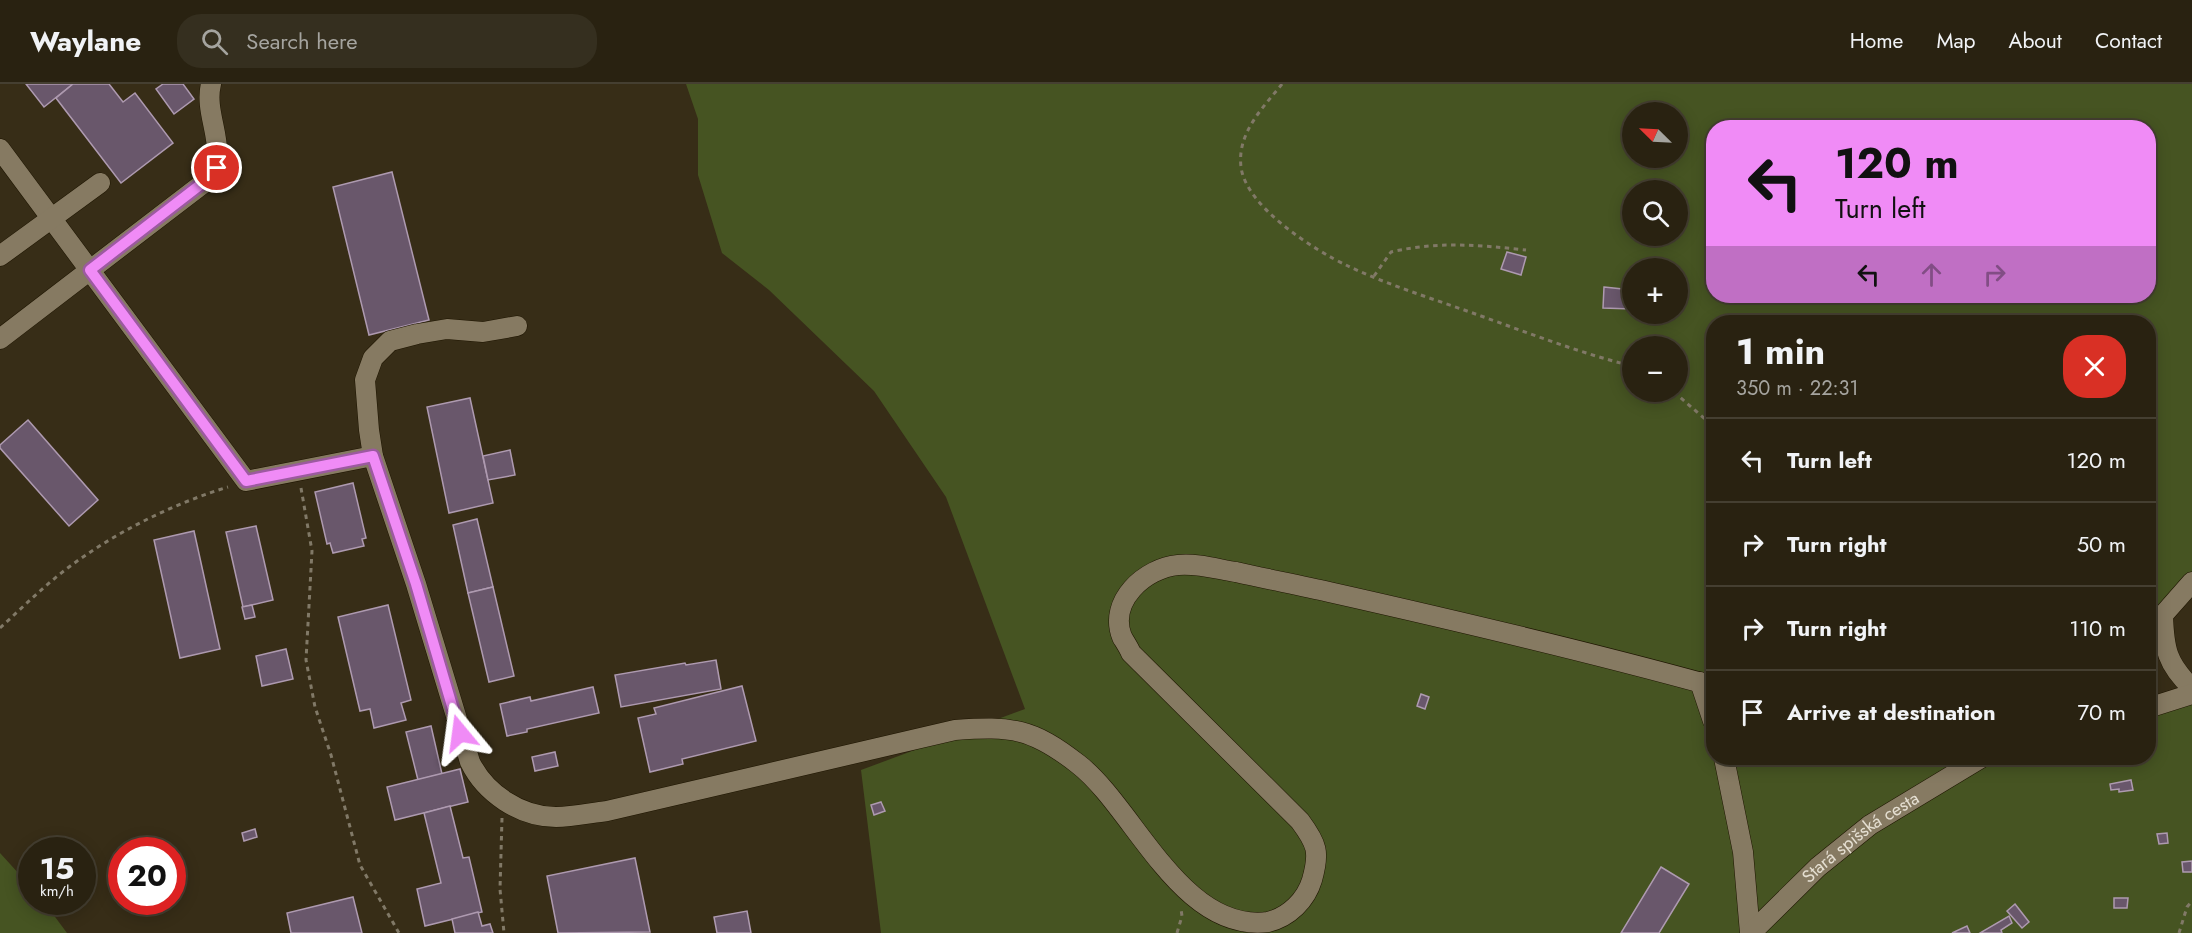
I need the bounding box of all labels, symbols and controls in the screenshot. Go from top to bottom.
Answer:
search box [177,14,597,68]
text: Waylane [30,21,141,62]
icon: search [198,25,231,58]
text: Search here [246,25,358,57]
text: Home [1850,26,1903,56]
text: Map [1936,26,1976,56]
text: About [2009,26,2062,56]
text: Contact [2095,26,2162,56]
north arrow [1622,102,1688,168]
map controls [1622,102,1688,402]
text: 120 m [1835,133,1959,194]
pin [191,142,242,193]
icon: left [1736,144,1814,222]
icon: arrive [200,151,233,184]
button: search [1622,180,1688,246]
text: Turn left [1835,189,1925,228]
button: + [1622,258,1688,324]
icon: left [1852,258,1885,291]
icon: ahead [1915,258,1948,291]
icon: right [1978,258,2011,291]
text: 1 min [1736,325,1825,377]
button: close [2063,335,2126,398]
button: − [1622,336,1688,402]
text: 350 m · 22:31 [1736,374,1858,403]
icon: left [1736,444,1769,477]
text: Turn left [1787,444,1872,476]
text: 120 m [2067,444,2126,476]
icon: right [1736,528,1769,561]
text: Turn right [1787,528,1887,560]
text: 50 m [2077,528,2126,560]
icon: right [1736,612,1769,645]
text: Turn right [1787,612,1887,644]
text: 110 m [2069,612,2126,644]
icon: arrive [1736,696,1769,729]
text: Arrive at destination [1787,696,1996,728]
text: 70 m [2077,696,2126,728]
position arrow [428,701,492,765]
street label: Stará spišská cesta [1796,785,1924,889]
speed limit sign: 20 [108,837,186,915]
text: 15 [40,847,74,890]
text: km/h [40,880,74,902]

